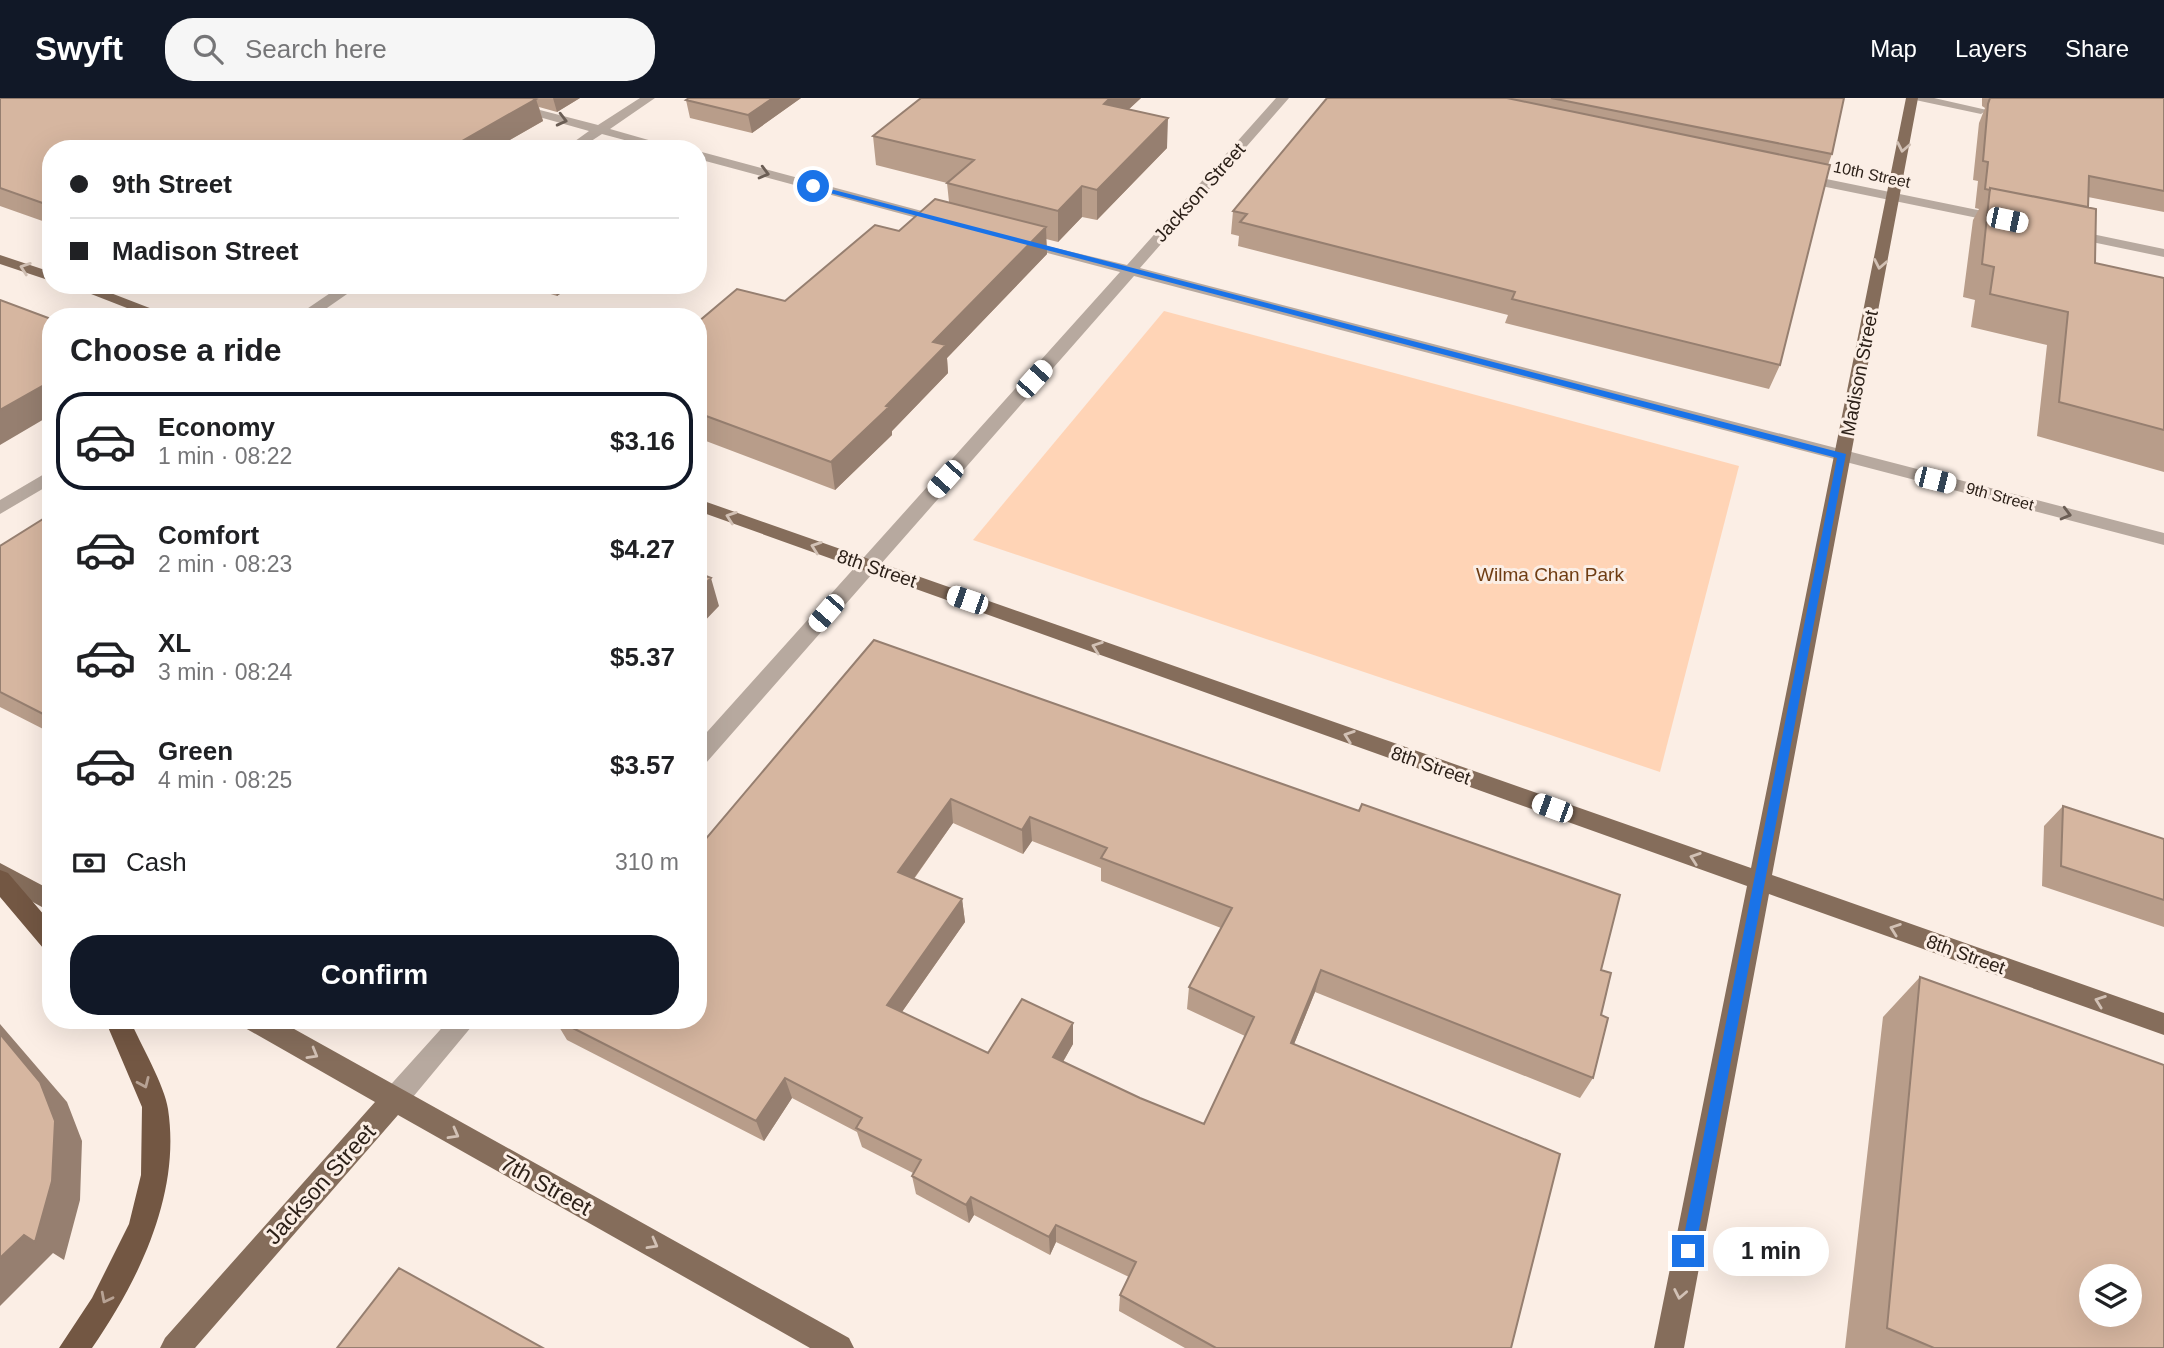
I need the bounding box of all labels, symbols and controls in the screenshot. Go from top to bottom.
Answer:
search box [165,18,655,81]
text: Swyft [35,30,123,67]
icon: search [189,30,227,68]
text: Search here [245,34,387,64]
text: Map [1870,35,1917,62]
text: Layers [1955,35,2027,62]
text: Share [2065,35,2129,62]
one-way arrow [556,112,568,126]
street label: Jackson Street [1150,138,1250,246]
one-way arrow [1896,141,1911,153]
street label: 10th Street [1832,158,1912,191]
one-way arrow [758,165,770,179]
text: 9th Street [112,169,232,199]
route start [797,170,829,202]
car [1985,205,2030,235]
text: Madison Street [112,236,298,266]
one-way arrow [1873,258,1888,270]
one-way arrow [20,262,32,276]
street label: Madison Street [1837,308,1882,438]
text: Choose a ride [70,332,282,368]
car [1013,356,1056,402]
icon: car [74,410,137,473]
text: Economy [158,412,275,442]
text: $3.16 [610,426,675,456]
text: 1 min · 08:22 [158,443,292,469]
car [924,456,967,502]
car [1913,465,1958,495]
street label: 9th Street [1964,479,2036,514]
one-way arrow [2060,506,2072,520]
one-way arrow [725,511,737,525]
icon: car [74,518,137,581]
text: Comfort [158,520,259,550]
text: $4.27 [610,534,675,564]
one-way arrow [810,541,822,555]
street label: 8th Street [834,545,920,592]
text: 2 min · 08:23 [158,551,292,577]
park label: Wilma Chan Park [1476,564,1624,585]
car [944,583,991,617]
car [805,590,848,636]
icon: car [74,626,137,689]
text: XL [158,628,191,658]
one-way arrow [1091,641,1103,655]
text: $5.37 [610,642,675,672]
text: 3 min · 08:24 [158,659,292,685]
one-way arrow [1343,730,1355,744]
icon: car [74,734,137,797]
text: Green [158,736,233,766]
street label: 8th Street [1388,742,1474,789]
text: $3.57 [610,750,675,780]
text: 4 min · 08:25 [158,767,292,793]
car [1529,791,1576,825]
icon: cash [70,844,108,882]
text: Cash [126,847,187,877]
text: 310 m [615,849,679,875]
one-way arrow [1690,852,1702,866]
one-way arrow [1890,923,1902,937]
street label: 8th Street [1924,931,2009,979]
button: Confirm [70,935,679,1015]
one-way arrow [2094,995,2106,1009]
one-way arrow [305,1046,318,1059]
one-way arrow [136,1076,150,1088]
street label: Jackson Street [259,1118,381,1249]
one-way arrow [447,1126,459,1139]
street label: 7th Street [496,1149,596,1221]
callout: 1 min [1712,1226,1828,1276]
route end [1672,1235,1704,1267]
one-way arrow [646,1236,658,1249]
text: 1 min [1741,1238,1801,1264]
map controls [2079,1264,2142,1327]
button: layers [2079,1264,2142,1327]
one-way arrow [1673,1288,1688,1300]
one-way arrow [101,1291,115,1303]

